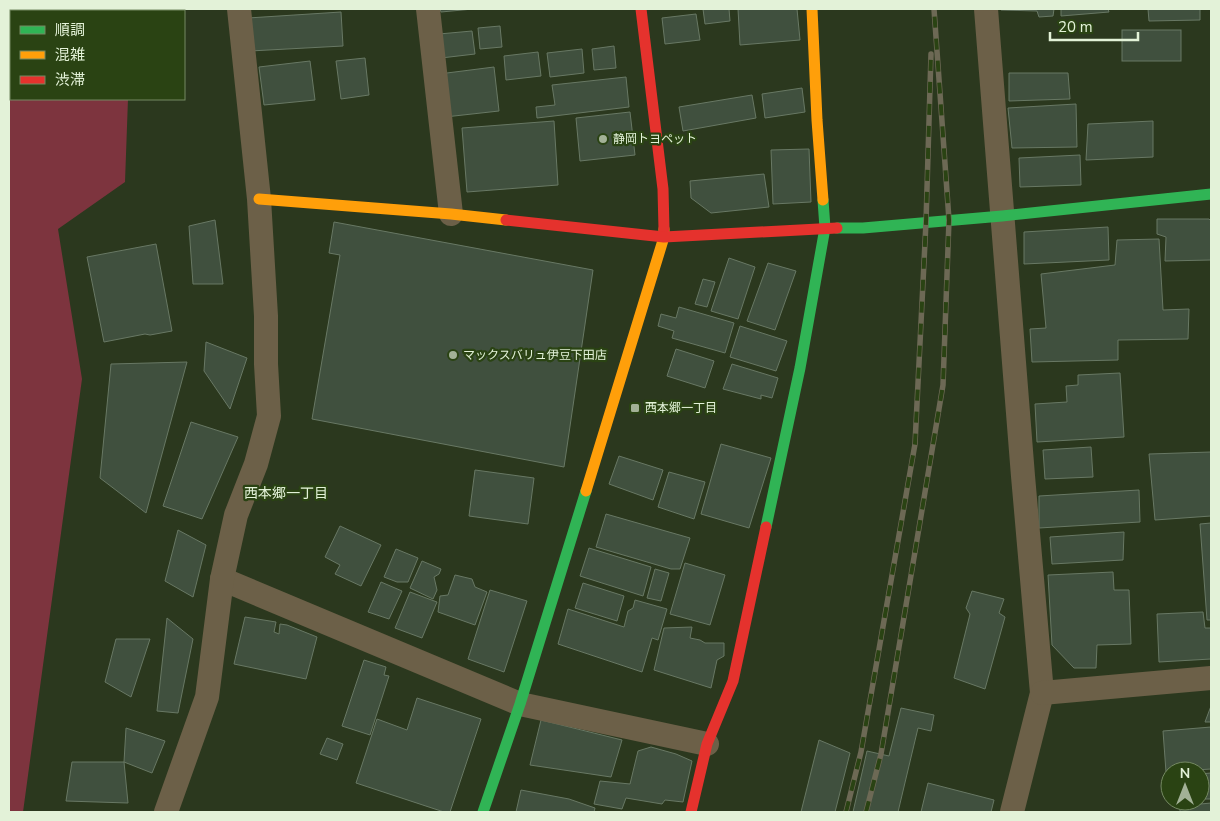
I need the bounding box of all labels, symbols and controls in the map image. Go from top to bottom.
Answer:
legend [10,10,185,100]
scale bar [1050,10,1138,42]
text: 20 m [1058,17,1093,37]
text: 順調 [55,20,85,40]
text: 混雑 [55,45,85,65]
text: 渋滞 [55,70,85,90]
place label: 静岡トヨペット [613,131,697,147]
marker: 静岡トヨペット [597,133,609,145]
place label: マックスバリュ伊豆下田店 [463,347,607,363]
marker: マックスバリュ伊豆下田店 [447,349,459,361]
place label: 西本郷一丁目 [645,400,717,416]
marker: 西本郷一丁目 [629,402,641,414]
district label: 西本郷一丁目 [244,484,328,503]
north arrow [1160,761,1210,811]
text: N [1180,764,1190,783]

